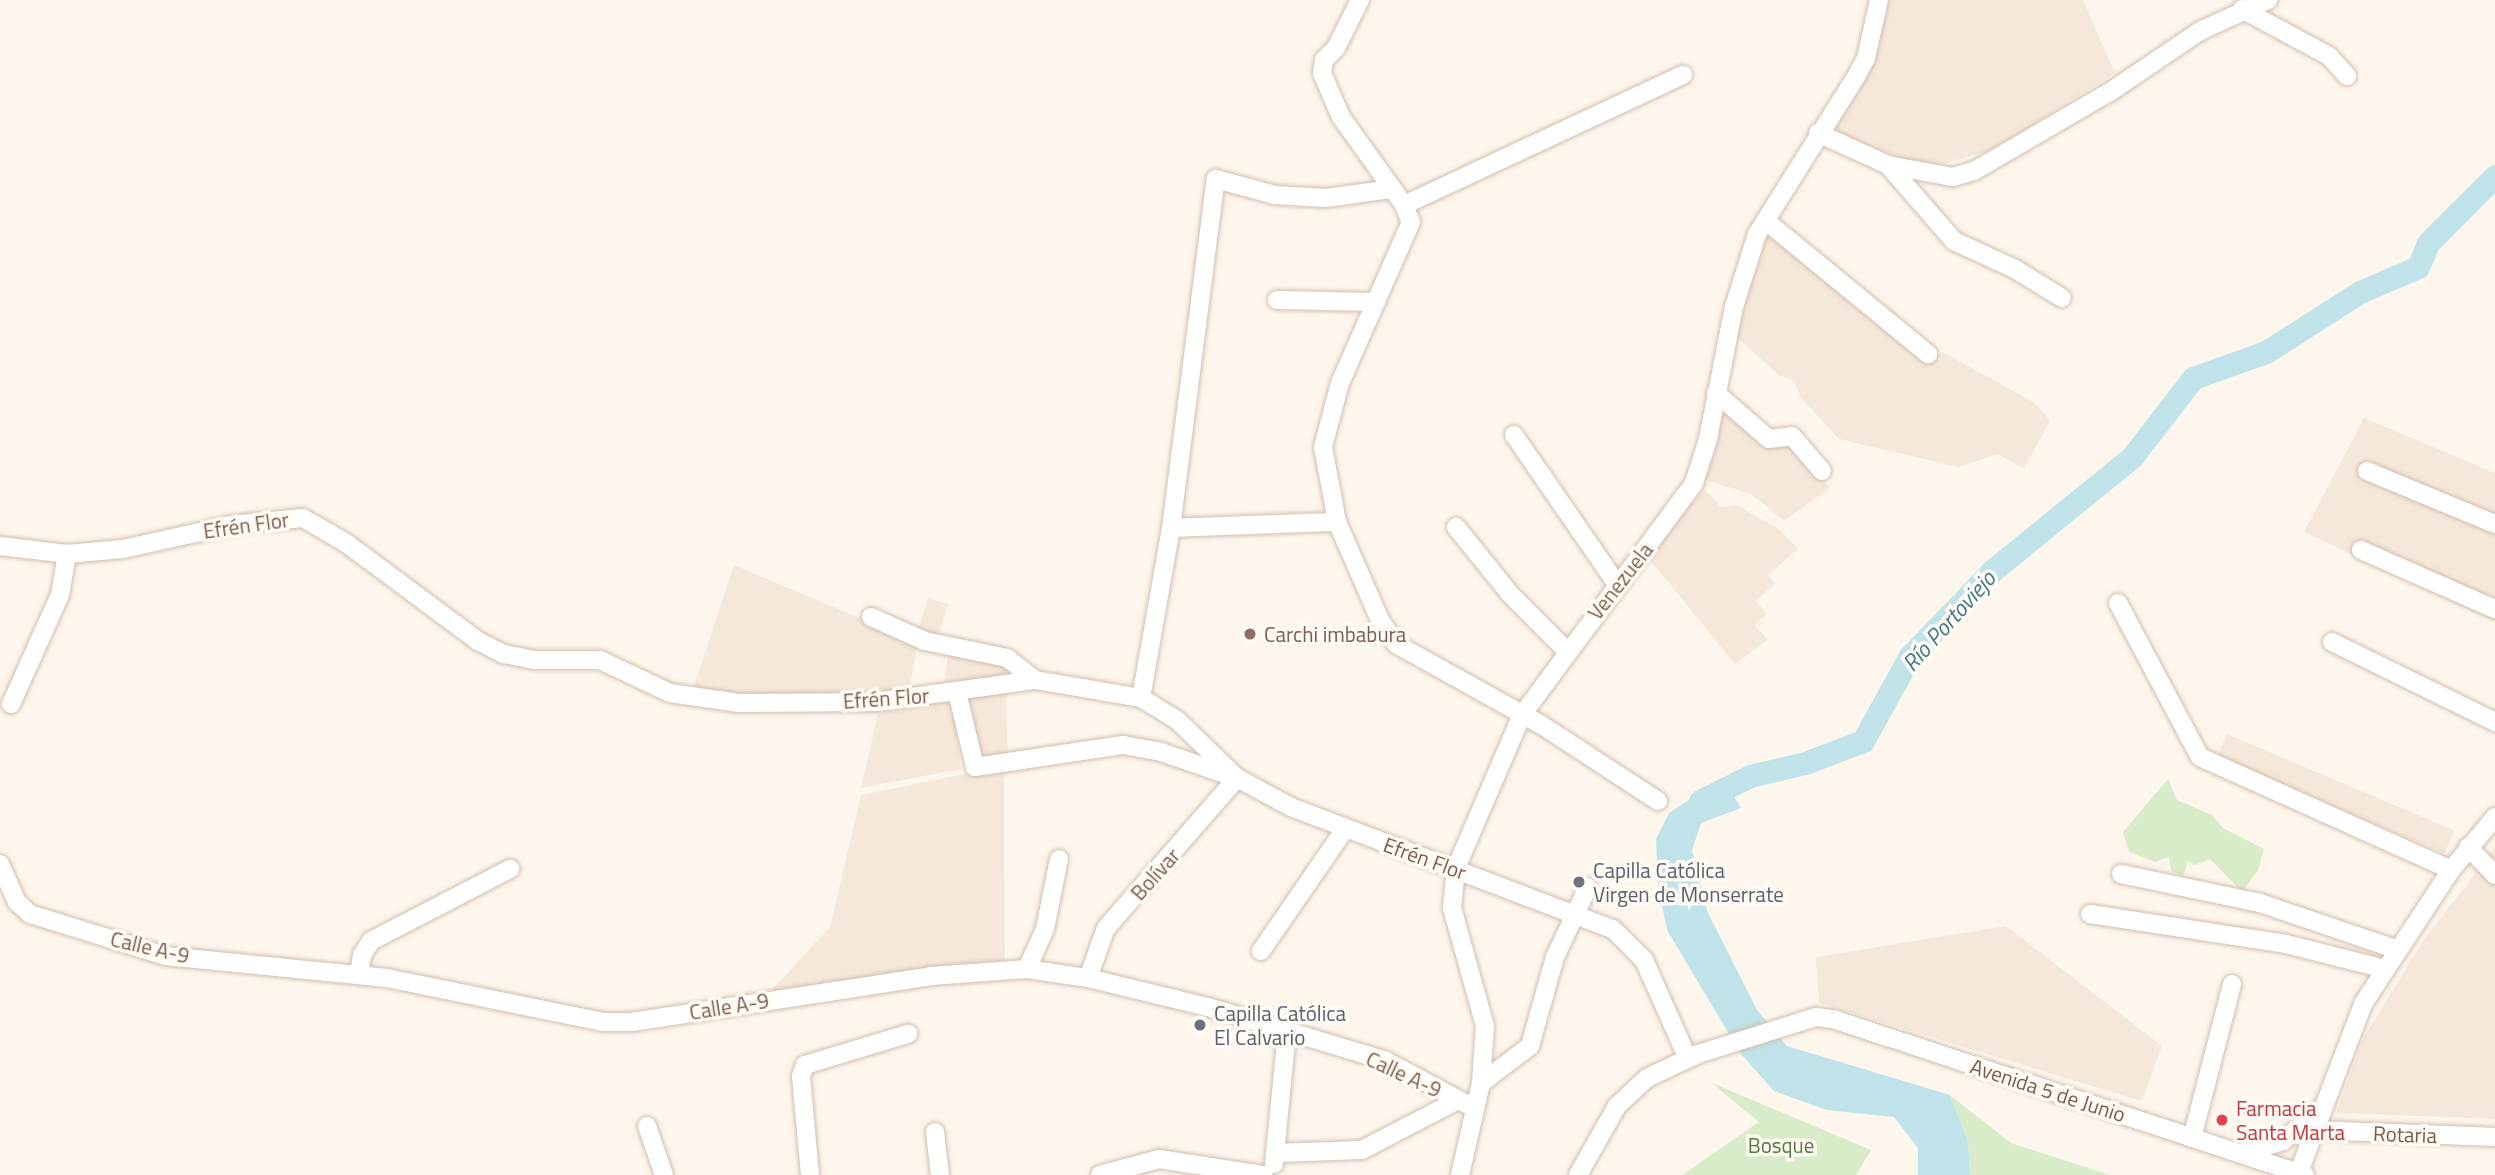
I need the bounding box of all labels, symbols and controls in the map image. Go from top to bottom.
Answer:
street label: Efrén Flor [202,507,290,543]
street label: Venezuela [1582,537,1658,625]
water label: Río Portoviejo [1897,565,2001,677]
place label: Carchi imbabura [1264,621,1406,647]
marker: Carchi imbabura [1242,626,1258,642]
street label: Efrén Flor [842,682,930,714]
street label: Efrén Flor [1380,831,1470,885]
street label: Bolívar [1125,843,1185,905]
place label: Capilla Católica Virgen de Monserrate [1593,857,1784,907]
marker: Capilla Católica Virgen de Monserrate [1571,874,1587,890]
street label: Calle A-9 [108,926,192,968]
street label: Calle A-9 [687,987,771,1025]
place label: Capilla Católica El Calvario [1214,1000,1346,1050]
marker: Capilla Católica El Calvario [1192,1017,1208,1033]
street label: Calle A-9 [1362,1046,1446,1102]
street label: Avenida 5 de Junio [1967,1053,2129,1127]
place label: Farmacia Santa Marta [2236,1095,2345,1145]
marker: Farmacia Santa Marta [2214,1112,2230,1128]
street label: Rotaria [2373,1120,2437,1148]
park label: Bosque [1748,1132,1814,1158]

